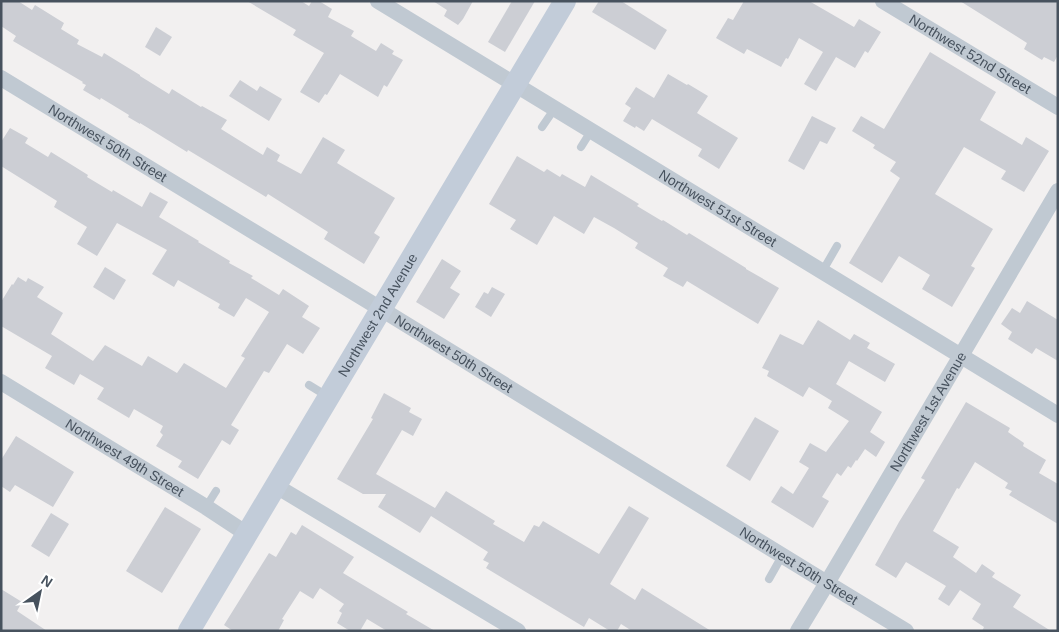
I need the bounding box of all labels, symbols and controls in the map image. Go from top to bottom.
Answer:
street label: Northwest 52nd Street [906,11,1034,97]
street label: Northwest 50th Street [46,101,170,185]
street label: Northwest 51st Street [656,166,780,250]
street label: Northwest 2nd Avenue [335,250,421,380]
street label: Northwest 50th Street [392,311,516,396]
street label: Northwest 1st Avenue [887,349,970,474]
street label: Northwest 49th Street [63,415,187,500]
street label: Northwest 50th Street [737,523,861,608]
north arrow [15,567,65,617]
text: N [38,572,56,591]

